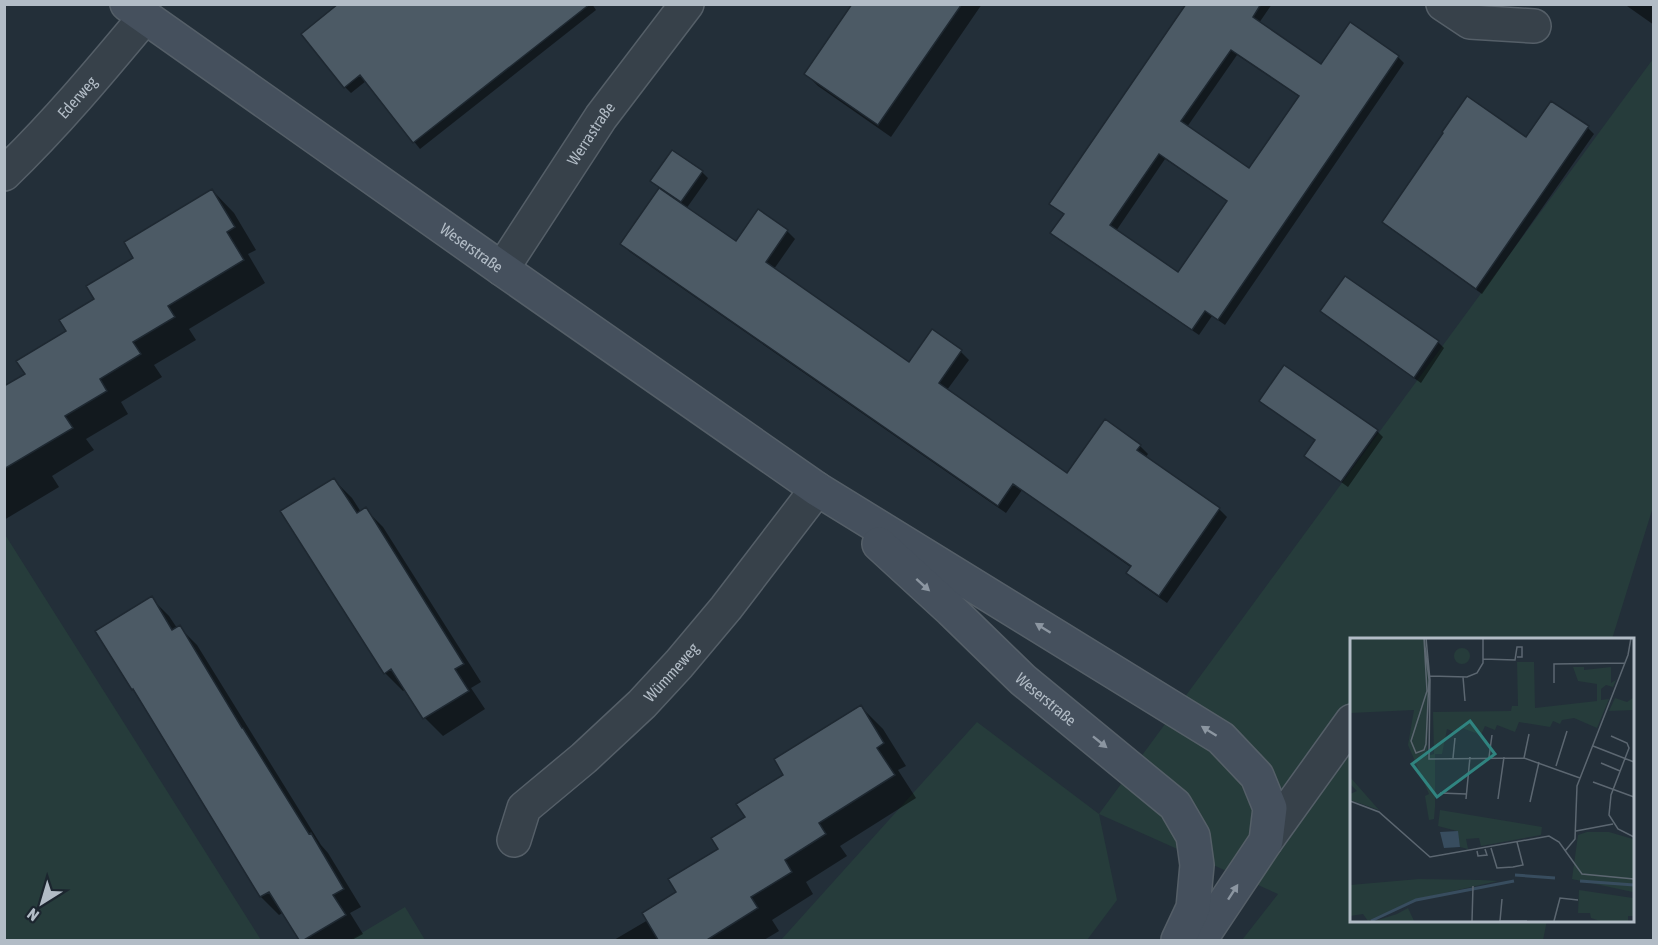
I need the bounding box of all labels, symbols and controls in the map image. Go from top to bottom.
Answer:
street label: Ederweg [54,72,101,122]
street label: Werrastraße [563,98,618,168]
street label: Weserstraße [437,219,507,276]
one-way arrow [915,578,930,591]
one-way arrow [1035,623,1051,634]
inset map [1350,638,1634,921]
street label: Wümmeweg [640,639,703,705]
street label: Weserstraße [1012,669,1080,729]
one-way arrow [1201,725,1217,736]
one-way arrow [1092,736,1108,749]
north arrow [12,873,72,933]
one-way arrow [1227,884,1238,900]
text: N [24,905,42,925]

